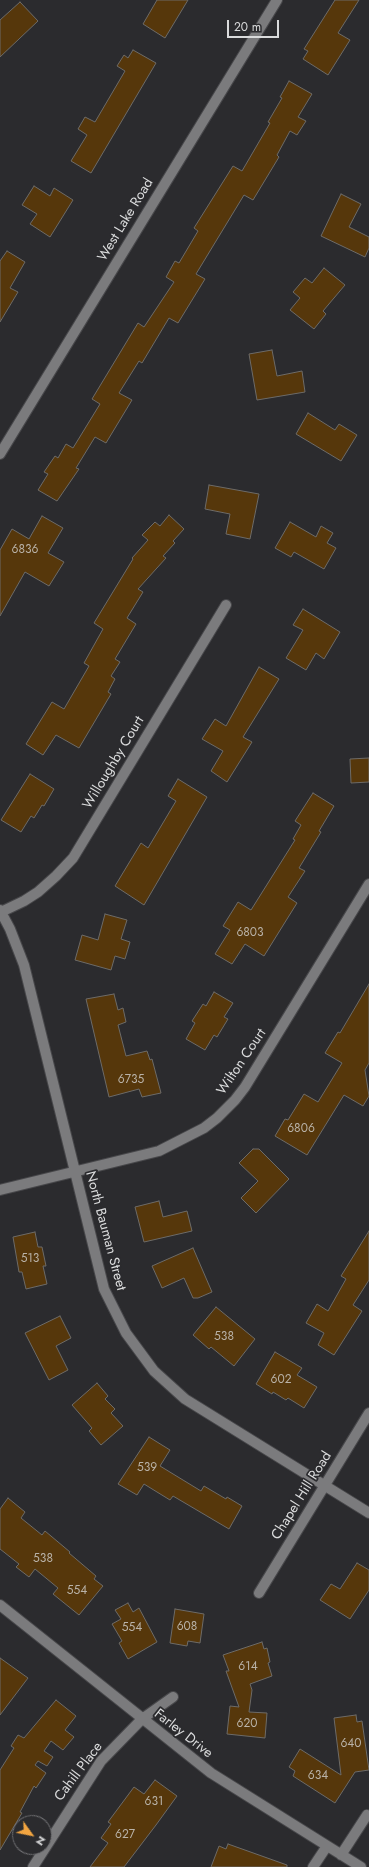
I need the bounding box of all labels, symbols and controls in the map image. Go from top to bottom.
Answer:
scale bar [229,12,281,38]
text: 20 m [234,18,261,36]
street label: West Lake Road [95,175,157,265]
house number: 6836 [12,543,38,557]
street label: Willoughby Court [80,714,148,812]
house number: 6803 [236,926,264,940]
street label: Wilton Court [214,1026,270,1098]
house number: 6735 [118,1073,144,1087]
house number: 6806 [287,1122,315,1136]
street label: North Bauman Street [81,1170,129,1292]
house number: 513 [21,1252,39,1266]
house number: 538 [214,1330,234,1344]
house number: 602 [271,1373,291,1387]
street label: Chapel Hill Road [268,1449,336,1543]
house number: 539 [137,1461,157,1475]
house number: 538 [33,1552,53,1566]
house number: 554 [67,1584,87,1598]
house number: 608 [177,1620,197,1634]
house number: 554 [122,1621,142,1635]
house number: 614 [238,1660,258,1674]
street label: Farley Drive [150,1706,216,1762]
house number: 620 [237,1717,257,1731]
house number: 640 [340,1737,362,1751]
street label: Cahill Place [51,1739,107,1805]
house number: 634 [308,1769,328,1783]
house number: 631 [145,1795,163,1809]
north arrow [12,1815,52,1855]
house number: 627 [115,1828,135,1842]
text: N [32,1833,50,1849]

